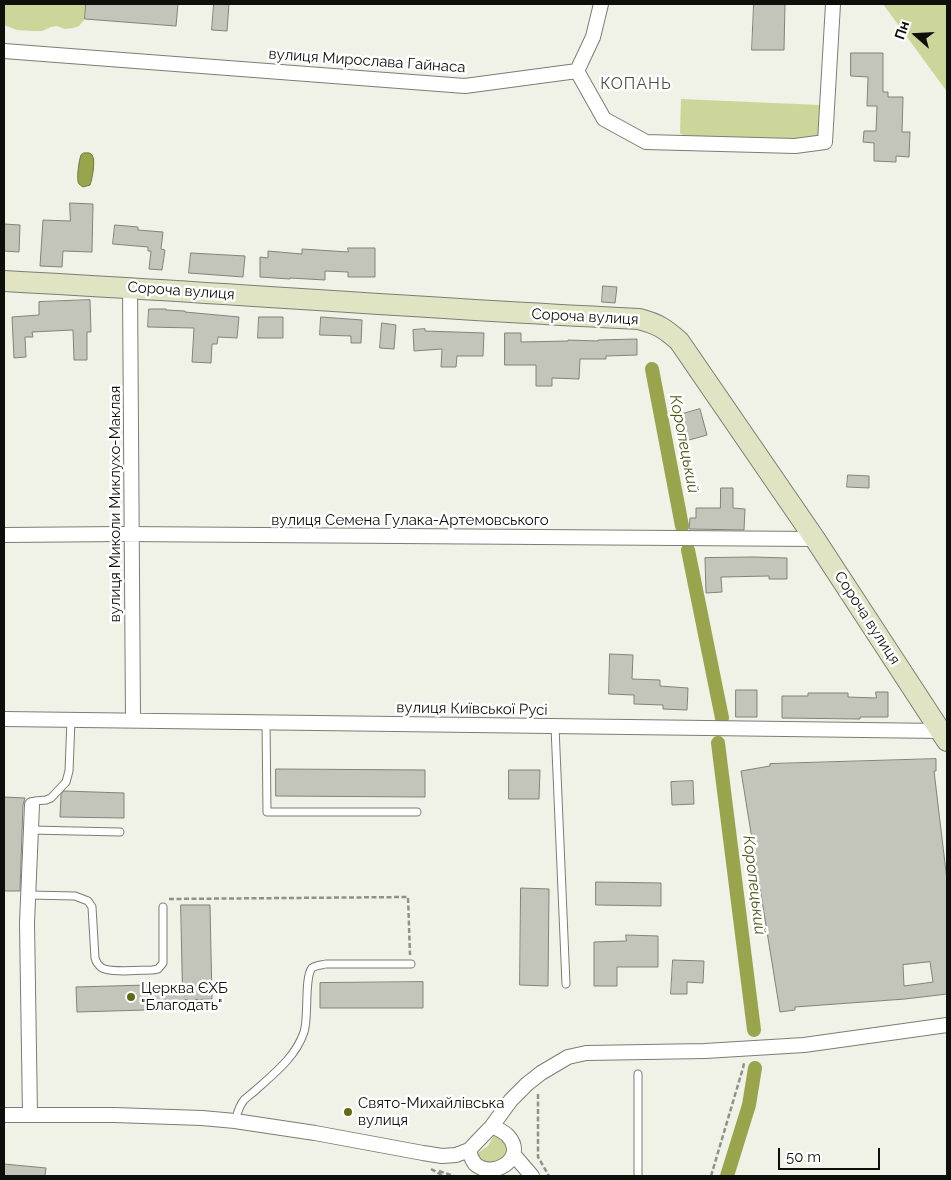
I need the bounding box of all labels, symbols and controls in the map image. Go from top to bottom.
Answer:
north arrow [891,10,941,60]
text: Пн [891,19,912,42]
street label: вулиця Мирослава Гайнаса [268,45,466,77]
district label: КОПАНЬ [600,74,672,94]
street label: Сороча вулиця [127,278,235,304]
street label: Сороча вулиця [531,305,639,329]
street label: вулиця Миколи Миклухо-Маклая [106,386,124,622]
water label: Коропецький [665,393,703,495]
street label: вулиця Семена Гулака-Артемовського [271,511,549,529]
street label: Сороча вулиця [830,568,904,668]
street label: вулиця Київської Русі [396,699,548,719]
water label: Коропецький [738,834,770,936]
place label: Церква ЄХБ "Благодать" [141,979,228,1014]
marker: Церква ЄХБ "Благодать" [125,991,137,1003]
place label: Свято-Михайлівська вулиця [358,1094,504,1129]
marker: Свято-Михайлівська вулиця [342,1106,354,1118]
scale bar [781,1138,884,1170]
text: 50 m [786,1148,821,1166]

